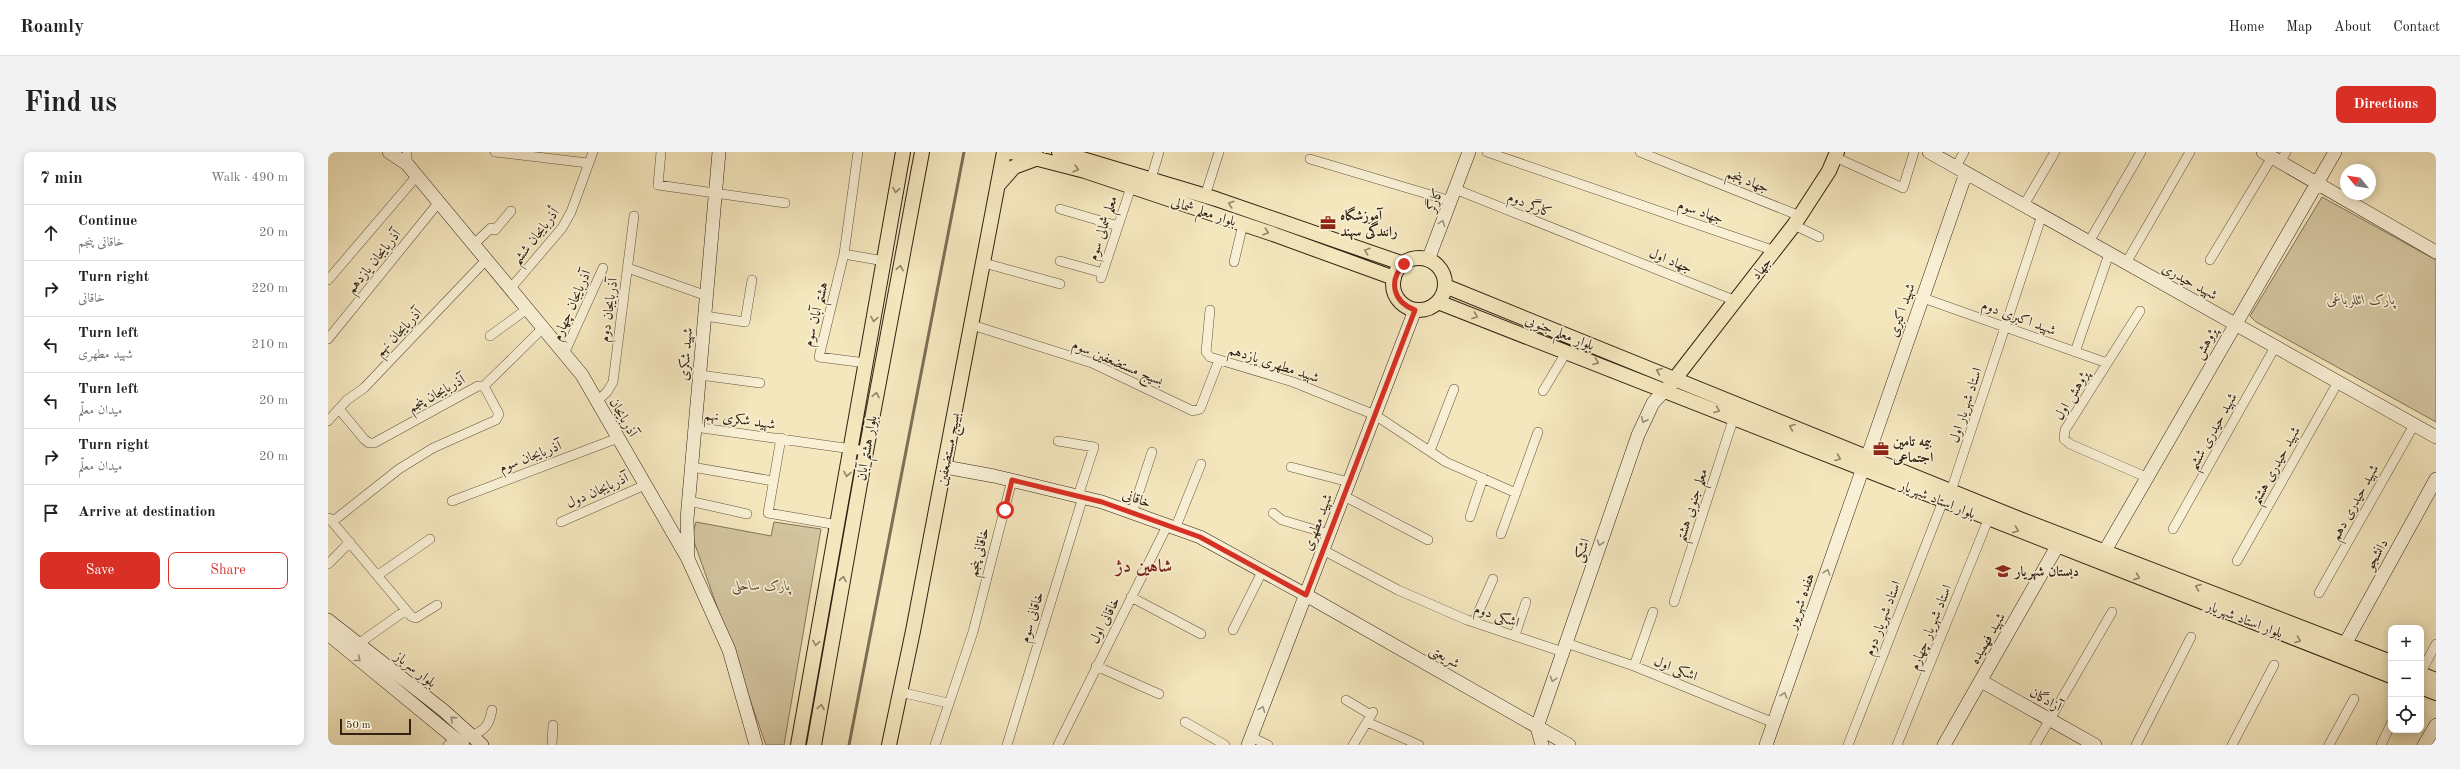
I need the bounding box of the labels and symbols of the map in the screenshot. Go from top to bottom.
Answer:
one-way arrow [1072,164,1079,173]
north arrow [2340,164,2376,200]
street label: جهاد پنجم [1722,166,1771,201]
street label: کارگر [1421,186,1447,216]
one-way arrow [892,187,901,194]
street label: کارگر دوم [1504,187,1555,225]
street label: معلم شمالی سوم [1086,194,1127,265]
street label: بلوار معلم شمالی [1167,195,1238,236]
street label: جهاد سوم [1674,198,1725,231]
one-way arrow [1227,200,1234,209]
street label: أذربایجان ششم [506,203,567,271]
place label: آموزشگاه رانندگی سهند [1340,206,1398,241]
office icon: آموزشگاه رانندگی سهند [1319,214,1337,232]
one-way arrow [1437,220,1445,227]
street label: آذربایجان یازدهم [342,224,409,300]
one-way arrow [1262,227,1269,236]
street label: جهاد اول [1647,246,1694,277]
one-way arrow [1363,247,1370,256]
route end [1395,255,1413,273]
street label: جهاد [1749,255,1775,282]
street label: شهید حیدری [2159,261,2220,305]
street label: آذربایجان چهارم [548,265,599,345]
one-way arrow [895,265,904,271]
street label: آذربایجان دوم [596,275,626,344]
street label: هشتم آبان سوم [799,280,837,349]
street label: شهید اکبری [1886,281,1920,340]
park label: پارک ائللرباغی [2327,293,2396,310]
street label: شهید اکبری دوم [1978,298,2058,343]
street label: آذربایجان نهم [371,303,431,364]
one-way arrow [1471,311,1478,319]
street label: بلوار معلم جنوبی [1520,313,1597,360]
one-way arrow [870,315,879,322]
street label: پژوهش [2191,324,2223,363]
street label: شهید شکری [676,327,697,381]
street label: بسیج مستضعفین سوم [1068,337,1165,393]
street label: شهید مطهری یازدهم [1225,343,1321,391]
one-way arrow [1593,358,1600,366]
street label: استاد شهریار اول [1947,366,1987,445]
street label: پژوهش اول [2052,367,2094,424]
one-way arrow [1656,368,1663,376]
street label: آذربایجان پنجم [405,370,472,420]
street label: شهید حیدری ششم [2186,390,2245,475]
one-way arrow [871,392,880,399]
street label: آذربایجان [606,395,642,441]
one-way arrow [1714,405,1721,413]
street label: شهید شکری نهم [703,407,777,438]
street label: بسیج مستضعفین [935,411,968,488]
street label: بلوار هشتم آبان [852,414,886,483]
one-way arrow [1641,416,1649,424]
one-way arrow [1788,424,1796,432]
street label: شهید حیدری هشتم [2249,424,2308,510]
place label: بیمه تامین اجتماعی [1892,435,1933,466]
street label: آذربایجان سوم [497,436,567,480]
office icon: بیمه تامین اجتماعی [1872,440,1890,458]
one-way arrow [1834,453,1841,461]
street label: شهید حیدری دهم [2328,462,2387,546]
street label: معلم جنوبی هشتم [1674,467,1717,546]
street label: آذربایجان دول [563,468,633,512]
one-way arrow [844,471,852,477]
street label: بلوار استاد شهریار [1895,478,1978,523]
street label: خاقانی [1120,487,1153,511]
street label: شهید مطهری [1301,492,1337,553]
route start [996,501,1014,519]
street label: خاقانی پنجم [966,526,998,580]
one-way arrow [2012,526,2019,534]
street label: اشکی [1570,536,1594,565]
street label: دانشجو [2362,537,2392,574]
one-way arrow [1597,539,1605,546]
district label: شاهین دژ [1114,558,1172,577]
school or university icon: دبستان شهریار [1994,562,2012,580]
place label: دبستان شهریار [2013,565,2079,581]
one-way arrow [1822,569,1830,576]
street label: هفده شهریور [1784,572,1819,634]
one-way arrow [2134,573,2141,581]
one-way arrow [839,575,847,582]
park label: پارک ساحلی [731,579,792,596]
street label: استاد شهریار دوم [1862,579,1908,660]
street label: استاد شهریار چهارم [1907,583,1959,674]
one-way arrow [2195,584,2202,592]
street label: خاقانی سوم [1018,590,1051,646]
street label: خاقانی اول [1087,595,1123,647]
street label: بلوار استاد شهریار [2202,598,2285,643]
street label: اشکی دوم [1471,601,1521,635]
street label: شهید فهمیده [1968,610,2010,667]
one-way arrow [2294,635,2301,643]
one-way arrow [812,640,821,647]
street label: شریعتی [1426,643,1462,673]
street label: بلوار سرباز [389,648,439,692]
street label: اشکی اول [1651,653,1700,686]
one-way arrow [354,655,361,662]
one-way arrow [1550,675,1558,682]
street label: آزادگان [2027,684,2066,716]
one-way arrow [1779,692,1787,699]
one-way arrow [816,703,825,710]
one-way arrow [1258,705,1266,712]
scale bar [340,717,411,736]
one-way arrow [450,717,457,724]

